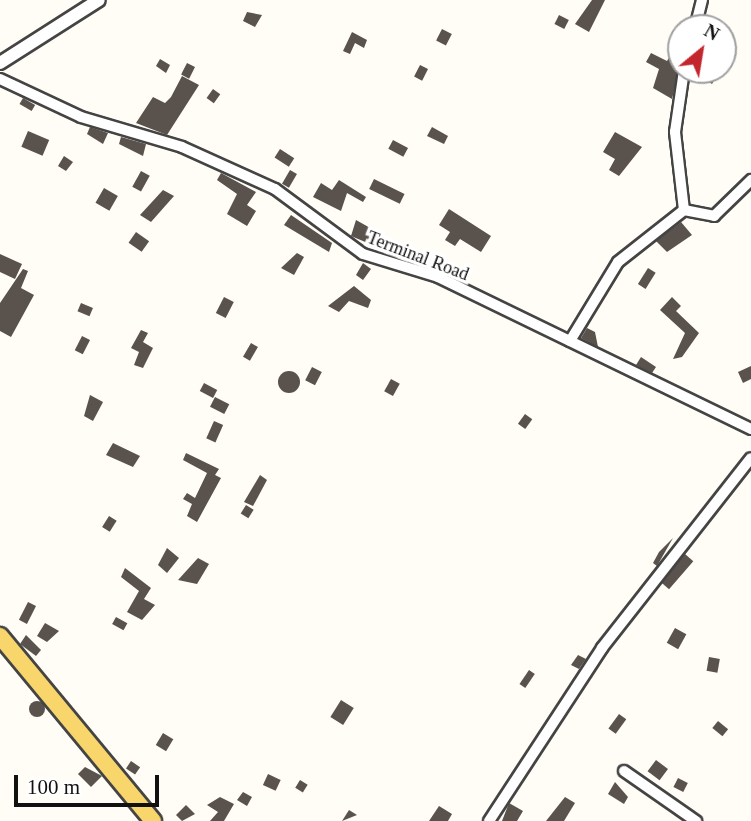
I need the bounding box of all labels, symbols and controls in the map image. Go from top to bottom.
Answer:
north arrow [667,14,737,84]
text: N [701,20,723,45]
street label: Terminal Road [364,227,472,285]
scale bar [18,762,163,806]
text: 100 m [27,775,80,799]

